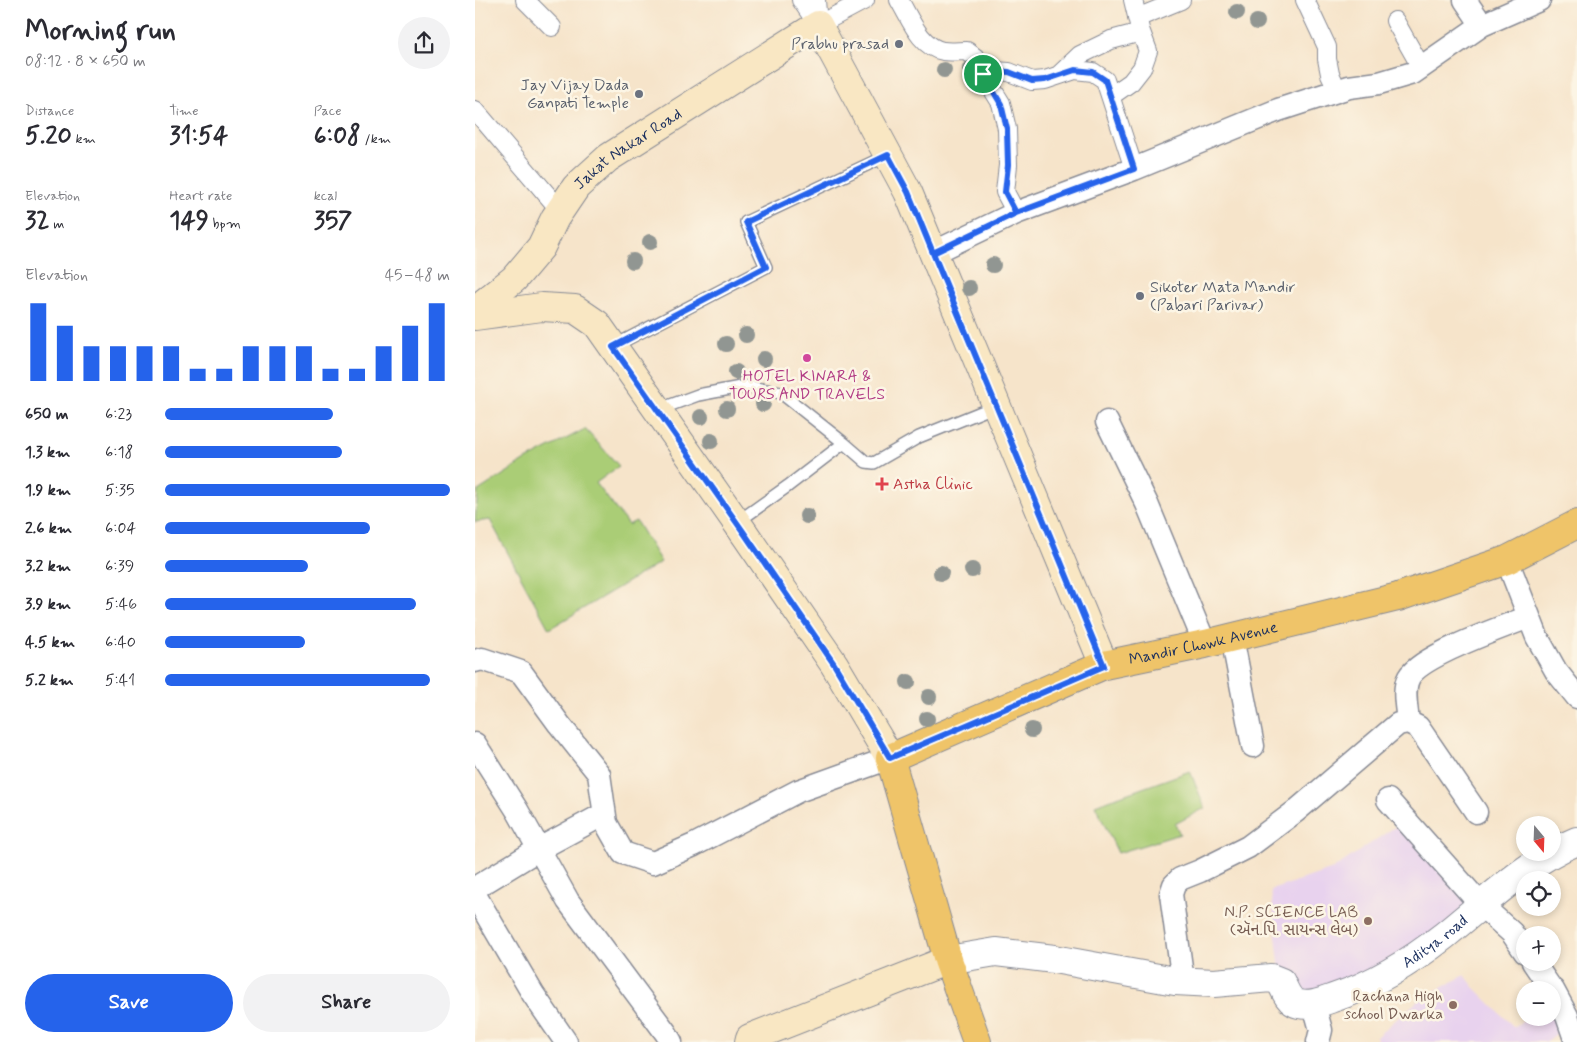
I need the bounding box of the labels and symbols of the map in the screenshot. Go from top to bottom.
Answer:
place label: Prabhu prasad [791,34,889,55]
marker: Prabhu prasad [893,38,905,50]
pin [962,53,1004,95]
place label: Jay Vijay Dada Ganpati Temple [521,75,629,114]
marker: Jay Vijay Dada Ganpati Temple [633,88,645,100]
street label: Jakat Nakar Road [569,103,686,194]
place label: Sikoter Mata Mandir (Pabari Parivar) [1150,277,1296,316]
marker: Sikoter Mata Mandir (Pabari Parivar) [1134,290,1146,302]
marker: HOTEL KINARA & TOURS AND TRAVELS [801,352,813,364]
place label: HOTEL KINARA & TOURS AND TRAVELS [729,366,885,405]
place label: Astha Clinic [893,474,973,495]
marker: Astha Clinic [875,477,889,491]
street label: Mandir Chowk Avenue [1127,616,1280,670]
north arrow [1516,816,1561,861]
place label: N.P. SCIENCE LAB (ઍન.પિ. સાયન્સ લેબ) [1224,902,1358,941]
street label: Aditya road [1398,910,1472,973]
marker: N.P. SCIENCE LAB (ઍન.પિ. સાયન્સ લેબ) [1362,915,1374,927]
place label: Rachana High school Dwarka [1344,986,1443,1025]
marker: Rachana High school Dwarka [1447,999,1459,1011]

